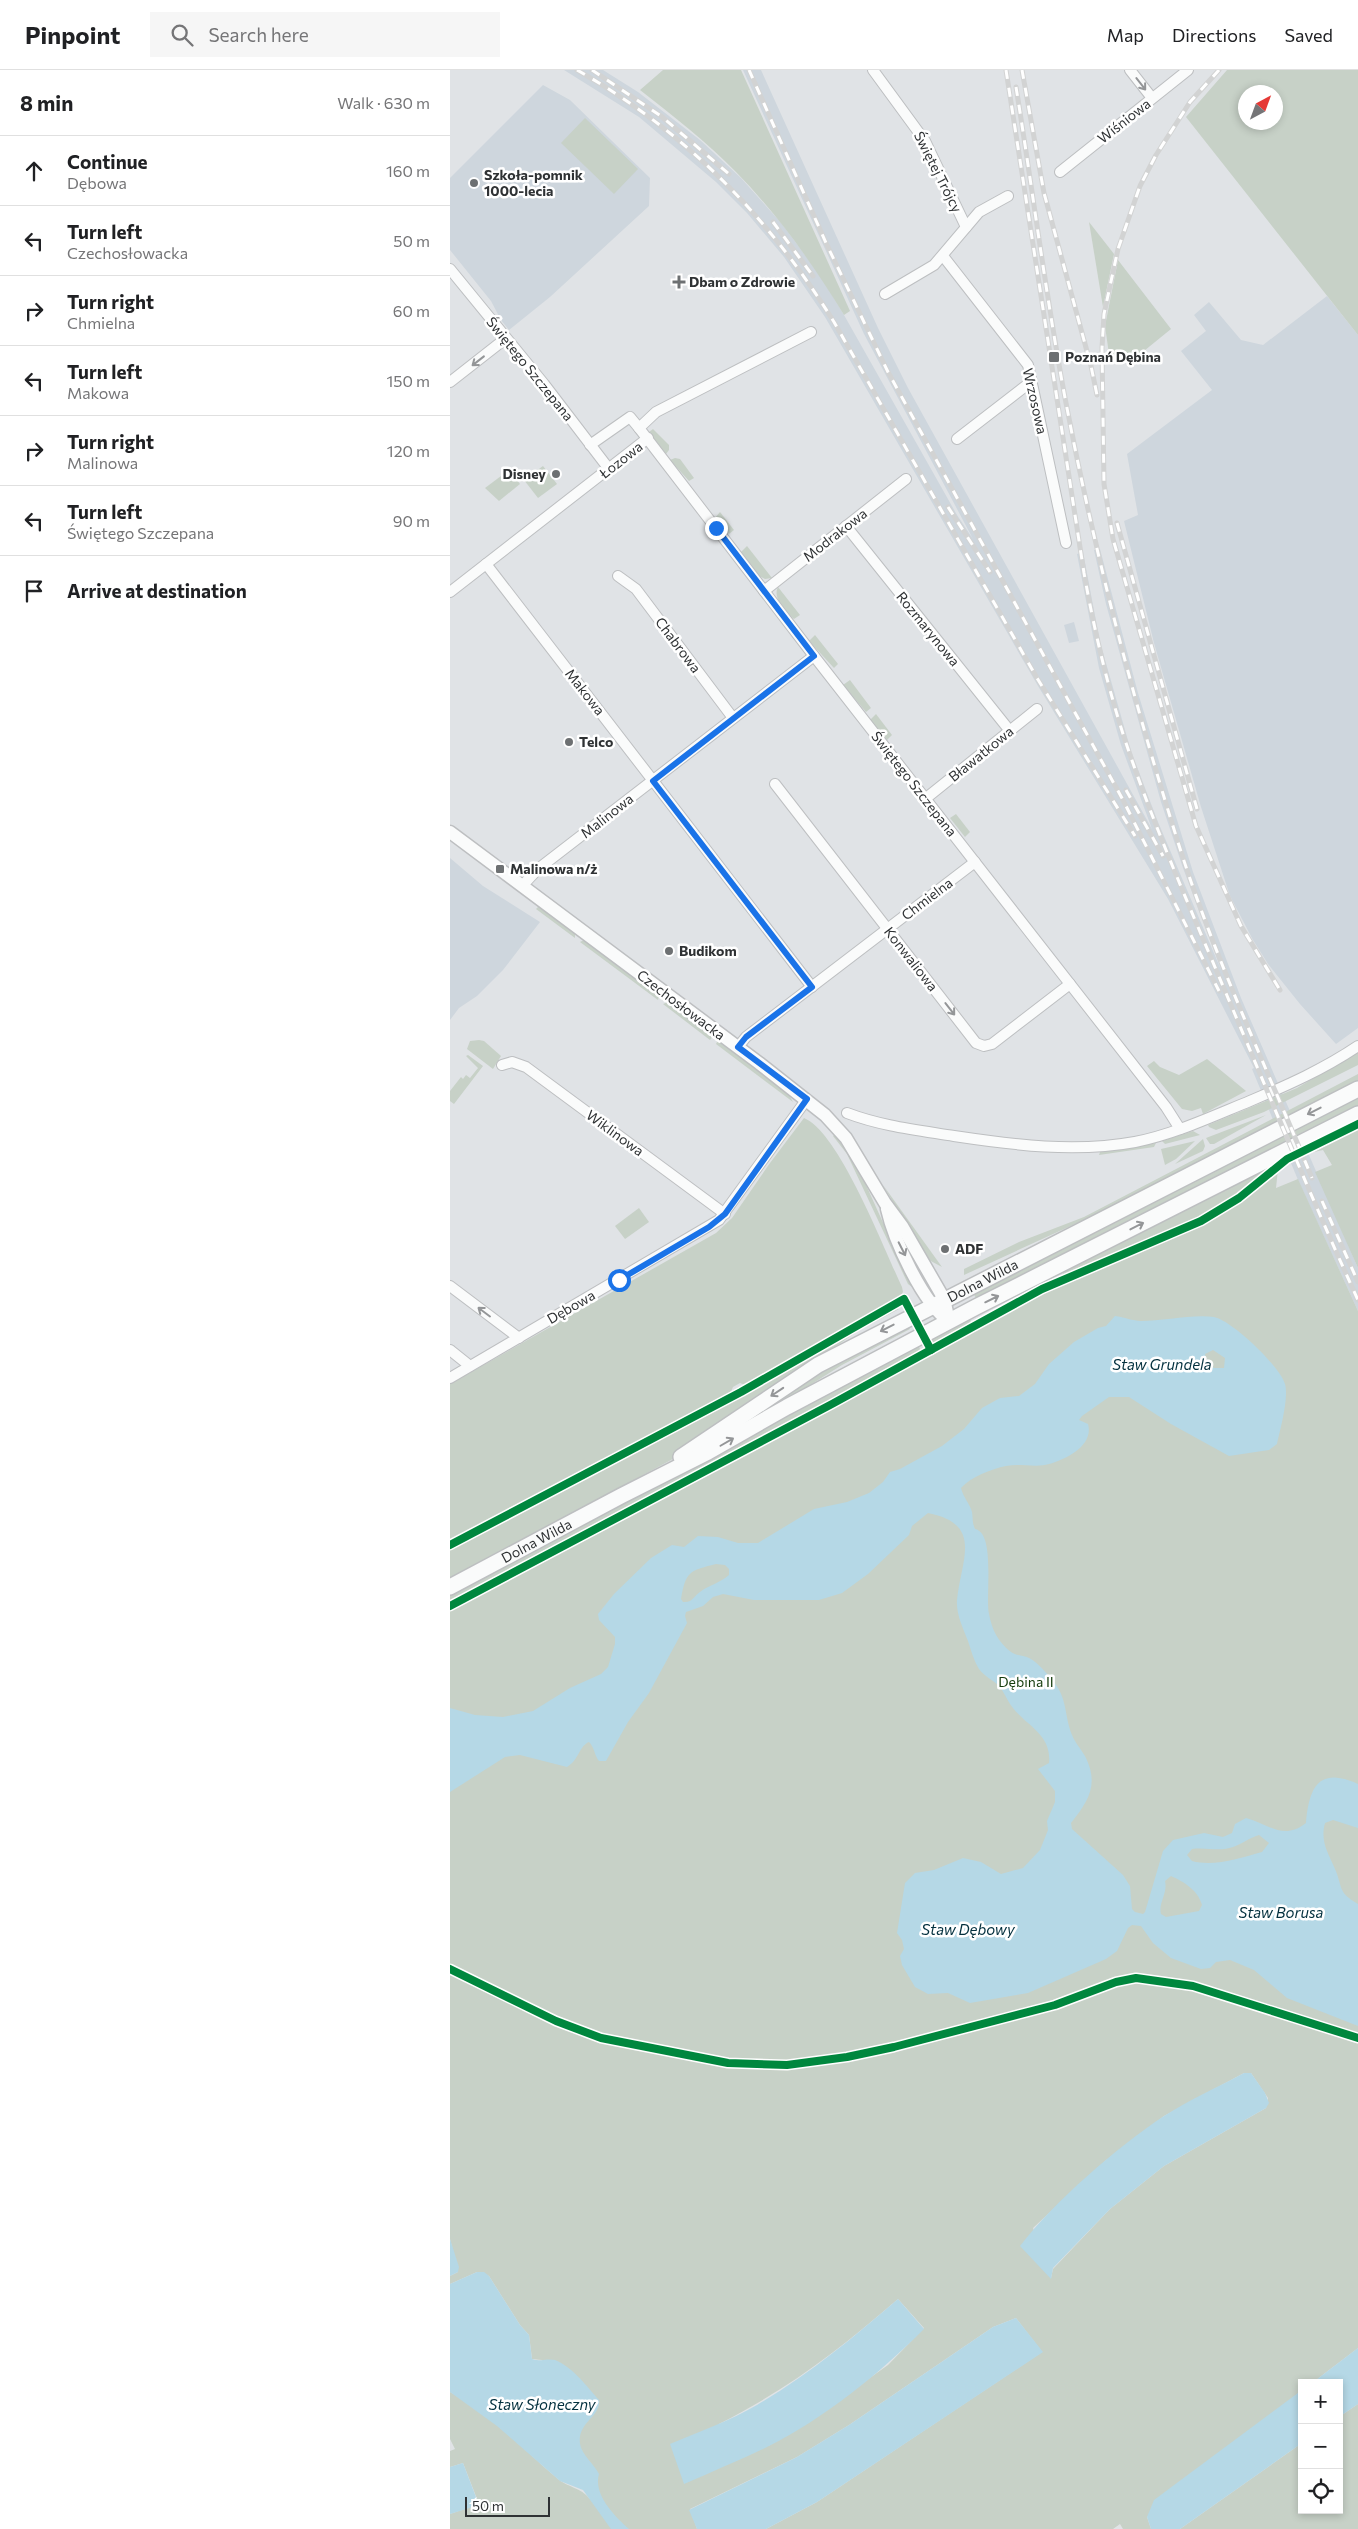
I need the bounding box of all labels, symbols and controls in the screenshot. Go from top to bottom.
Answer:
search box [150,12,500,57]
text: Pinpoint [25,20,120,49]
icon: search [168,21,196,49]
text: Search here [208,23,309,46]
text: Map [1107,24,1144,46]
text: Directions [1172,24,1256,46]
text: Saved [1284,24,1333,46]
one-way arrow [1136,77,1147,90]
north arrow [1238,85,1283,130]
text: 8 min [20,90,73,115]
text: Walk · 630 m [337,93,430,112]
street label: Wiśniowa [1094,95,1154,147]
street label: Świętej Trójcy [911,128,966,215]
text: Continue [67,150,147,173]
icon: ahead [20,157,48,185]
text: 160 m [386,161,430,180]
place label: Szkoła-pomnik 1000-lecia [484,166,583,199]
text: Dębowa [67,173,127,192]
marker: Szkoła-pomnik 1000-lecia [468,177,480,189]
text: Turn left [67,220,142,243]
icon: left [20,227,48,255]
text: 50 m [393,231,430,250]
text: Czechosłowacka [67,243,188,262]
place label: Dbam o Zdrowie [689,273,795,290]
marker: Dbam o Zdrowie [673,276,685,288]
text: Turn right [67,290,154,313]
icon: right [20,297,48,325]
text: 60 m [393,301,430,320]
text: Chmielna [67,313,135,332]
street label: Świętego Szczepana [483,313,578,424]
place label: Poznań Dębina [1065,348,1161,365]
marker: Poznań Dębina [1047,350,1061,364]
one-way arrow [471,355,484,366]
text: Turn left [67,360,142,383]
street label: Wrzosowa [1020,366,1051,436]
icon: left [20,367,48,395]
text: 150 m [387,371,430,390]
text: Makowa [67,383,129,402]
text: Turn right [67,430,154,453]
icon: right [20,437,48,465]
street label: Łozowa [595,438,646,482]
text: 120 m [387,441,430,460]
text: Malinowa [67,453,138,472]
place label: Disney [502,465,546,482]
marker: Disney [550,468,562,480]
text: Turn left [67,500,142,523]
street label: Modrakowa [799,504,870,565]
icon: left [20,507,48,535]
text: 90 m [393,511,430,530]
route end [705,517,728,540]
text: Świętego Szczepana [67,523,214,542]
icon: arrive [20,577,48,605]
text: Arrive at destination [67,579,247,602]
street label: Rozmarynowa [893,588,964,669]
street label: Chabrowa [652,614,705,676]
street label: Makowa [562,665,609,718]
street label: Bławatkowa [945,722,1016,785]
street label: Świętego Szczepana [868,728,961,840]
place label: Telco [579,733,613,750]
marker: Telco [563,736,575,748]
street label: Malinowa [577,790,636,841]
place label: Malinowa n/ż [510,860,597,877]
marker: Malinowa n/ż [494,863,506,875]
street label: Chmielna [898,874,956,923]
street label: Konwaliowa [881,923,942,994]
place label: Budikom [679,942,737,959]
marker: Budikom [663,945,675,957]
street label: Czechosłowacka [634,966,729,1043]
one-way arrow [944,1002,955,1015]
street label: Wiklinowa [583,1106,647,1159]
one-way arrow [1307,1106,1322,1116]
one-way arrow [1129,1221,1144,1230]
place label: ADF [955,1240,983,1257]
one-way arrow [898,1241,907,1256]
marker: ADF [939,1243,951,1255]
street label: Dolna Wilda [944,1255,1021,1305]
route start [608,1269,631,1292]
street label: Dębowa [544,1286,598,1327]
one-way arrow [984,1294,999,1303]
one-way arrow [477,1307,491,1317]
one-way arrow [880,1323,895,1333]
water label: Staw Grundela [1112,1355,1212,1373]
one-way arrow [771,1387,785,1397]
one-way arrow [719,1436,734,1446]
street label: Dolna Wilda [498,1515,574,1566]
park label: Dębina II [998,1673,1054,1690]
water label: Staw Borusa [1239,1903,1324,1921]
water label: Staw Dębowy [921,1920,1016,1938]
map controls [1298,2379,1343,2514]
button: + [1298,2379,1343,2424]
water label: Staw Słoneczny [489,2395,597,2413]
button: − [1298,2424,1343,2469]
button: locate [1298,2469,1343,2514]
scale bar [465,2494,550,2517]
text: 50 m [472,2497,504,2514]

